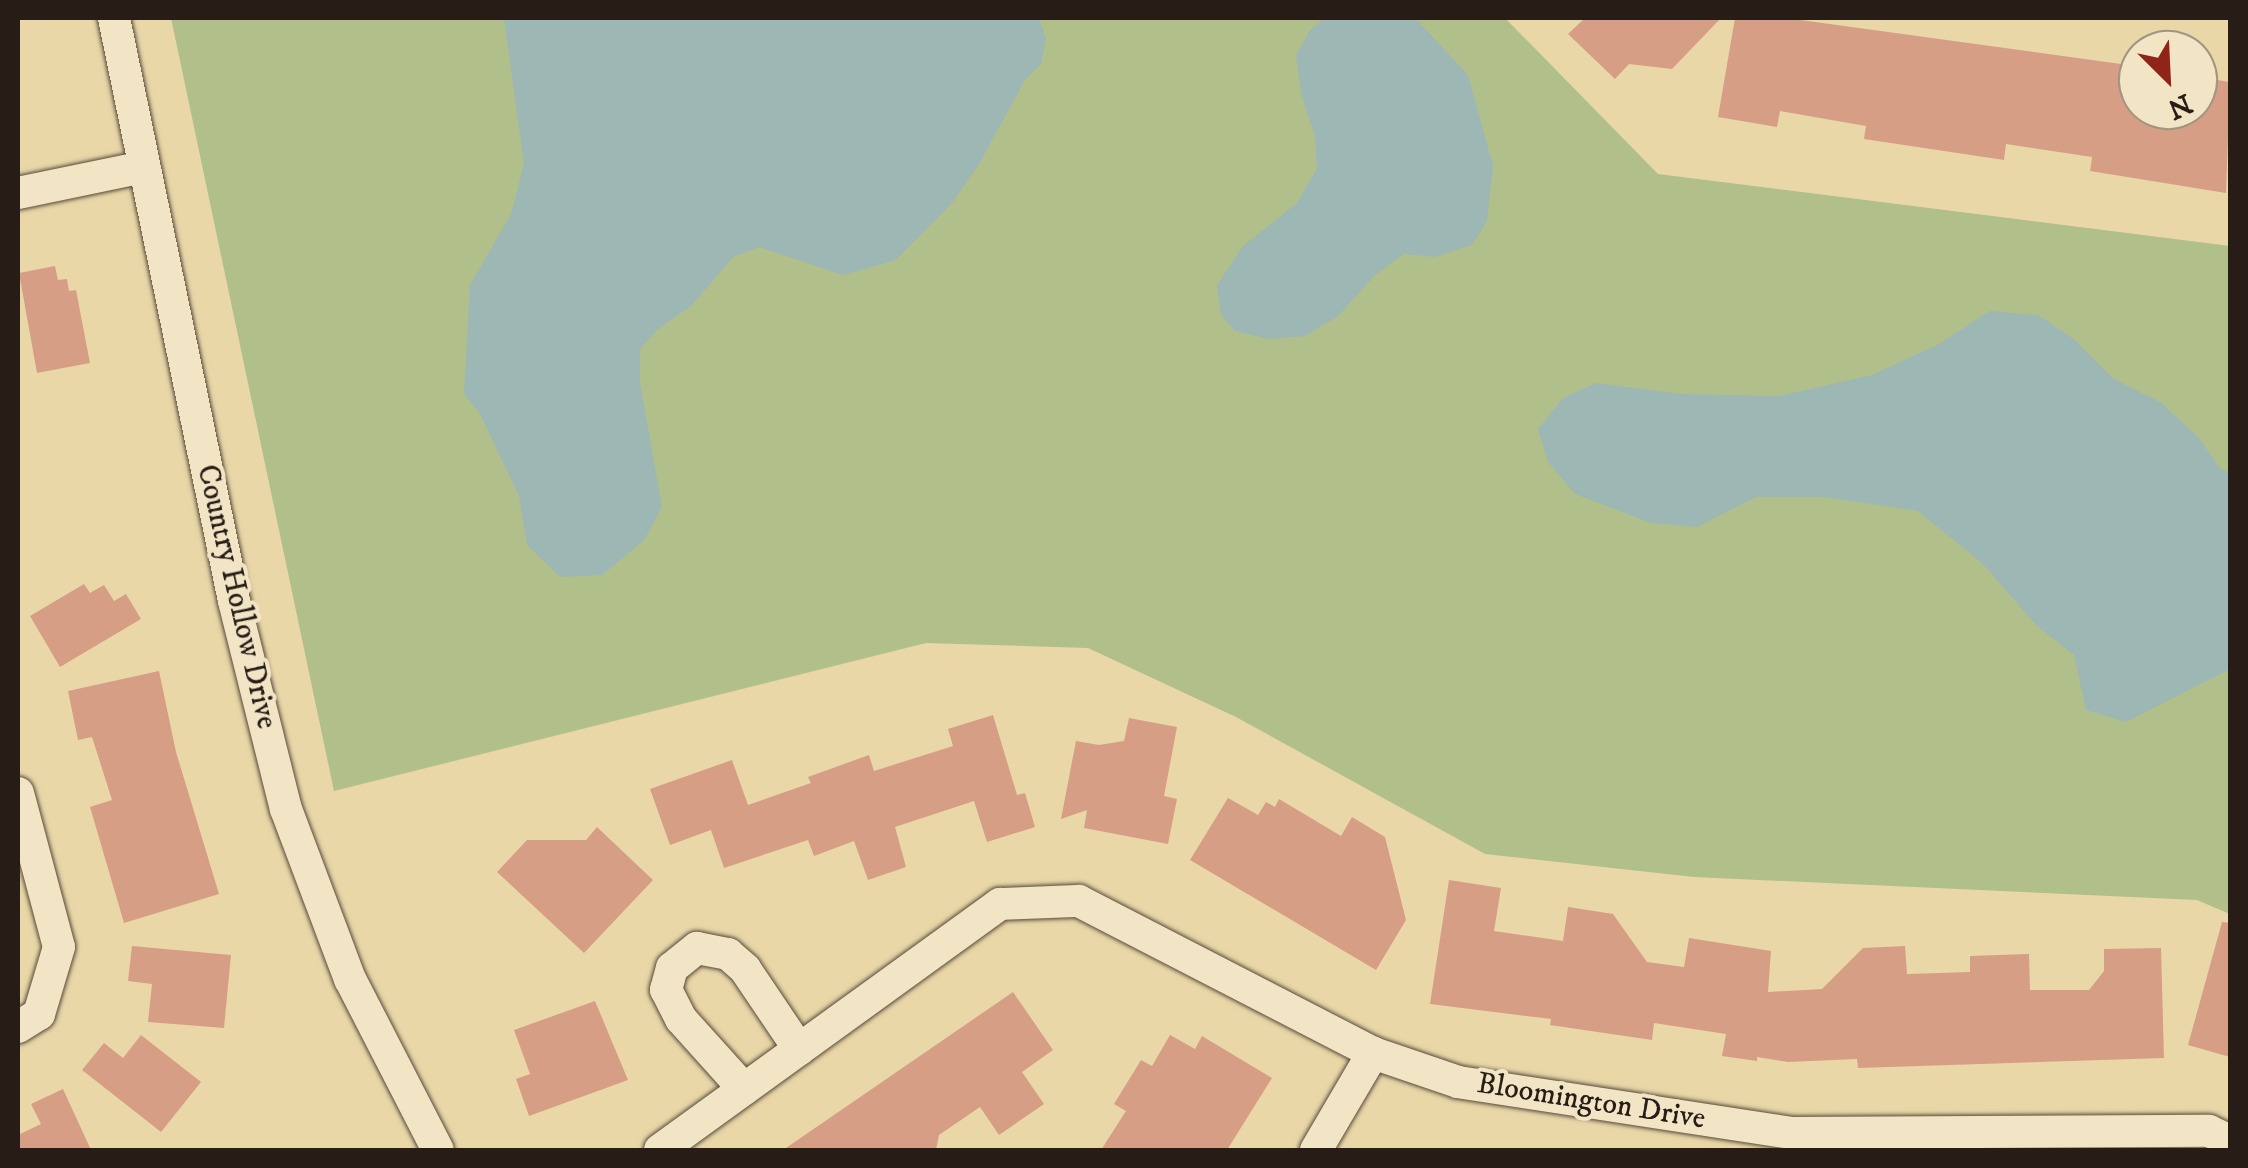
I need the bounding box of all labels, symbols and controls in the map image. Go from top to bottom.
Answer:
north arrow [2118,30,2218,130]
text: N [2162,85,2197,127]
street label: Country Hollow Drive [188,461,284,733]
street label: Bloomington Drive [1474,1066,1708,1138]

